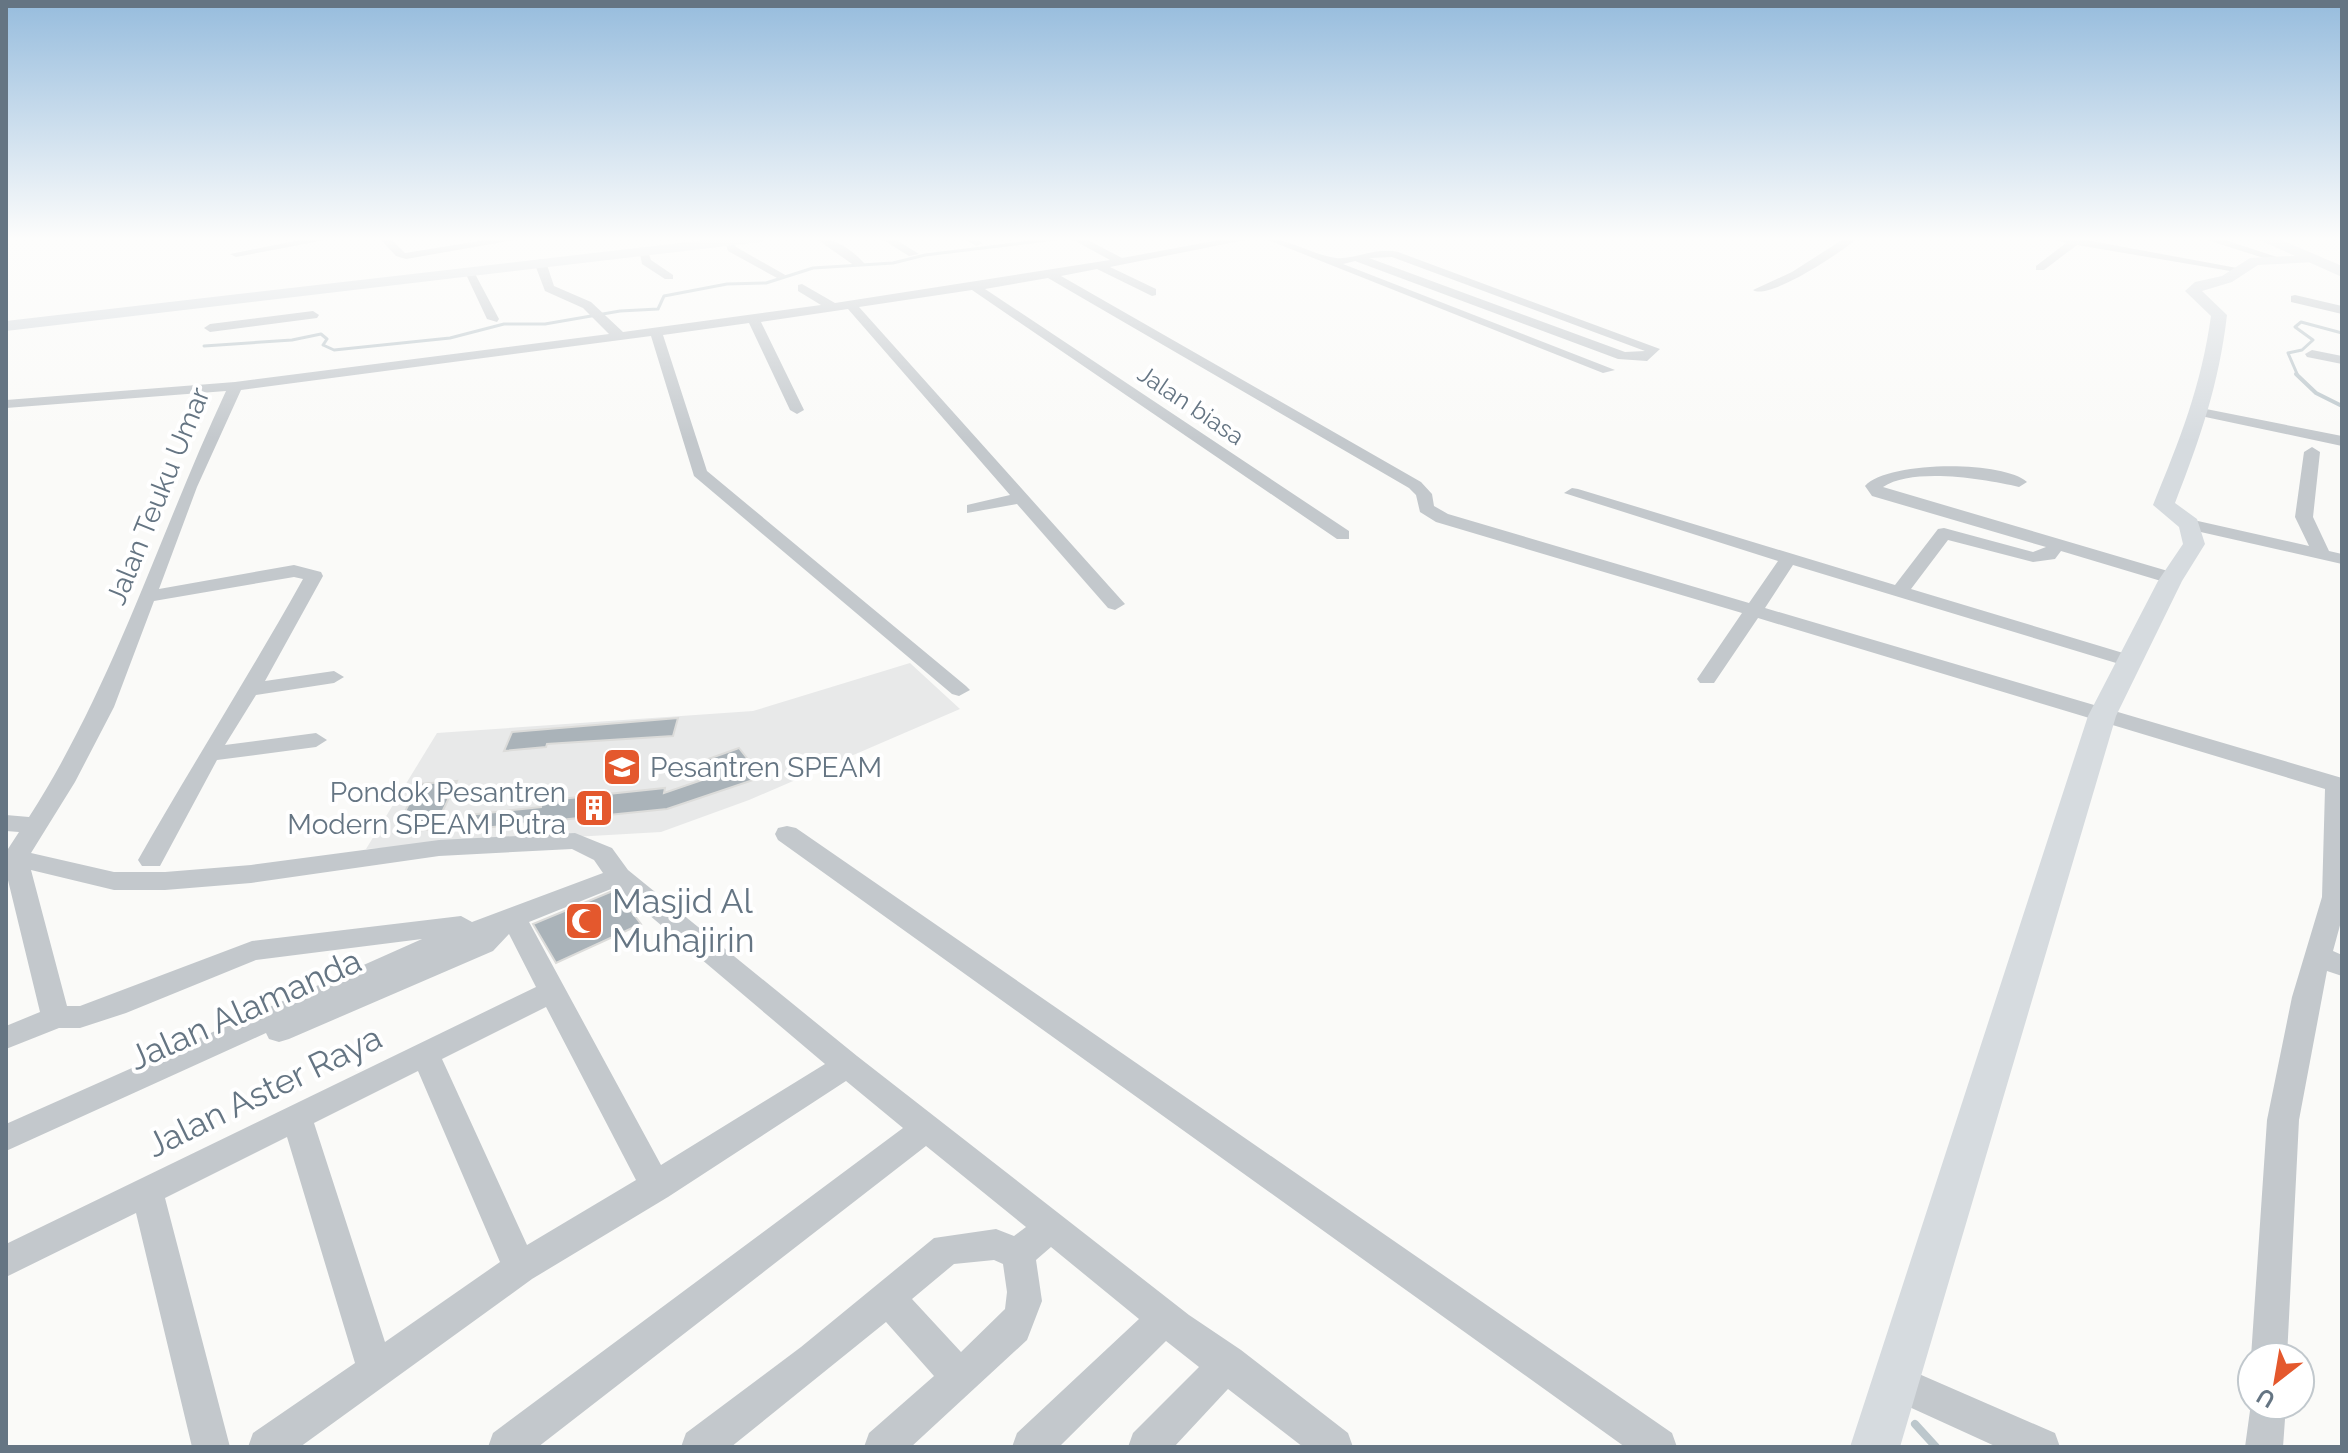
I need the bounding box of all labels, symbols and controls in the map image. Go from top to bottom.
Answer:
street label: Jalan biasa [1132,359,1250,451]
street label: Jalan Teuku Umar [99,382,217,609]
school or university icon: Pesantren SPEAM [601,746,643,788]
place label: Pesantren SPEAM [650,751,882,784]
place label: Pondok Pesantren Modern SPEAM Putra [287,776,566,841]
building icon: Pondok Pesantren Modern SPEAM Putra [573,787,615,829]
place label: Masjid Al Muhajirin [612,881,755,960]
mosque icon: Masjid Al Muhajirin [563,900,605,942]
street label: Jalan Alamanda [123,940,367,1078]
street label: Jalan Aster Raya [140,1017,388,1165]
north arrow [2236,1341,2316,1421]
text: U [2252,1383,2279,1414]

